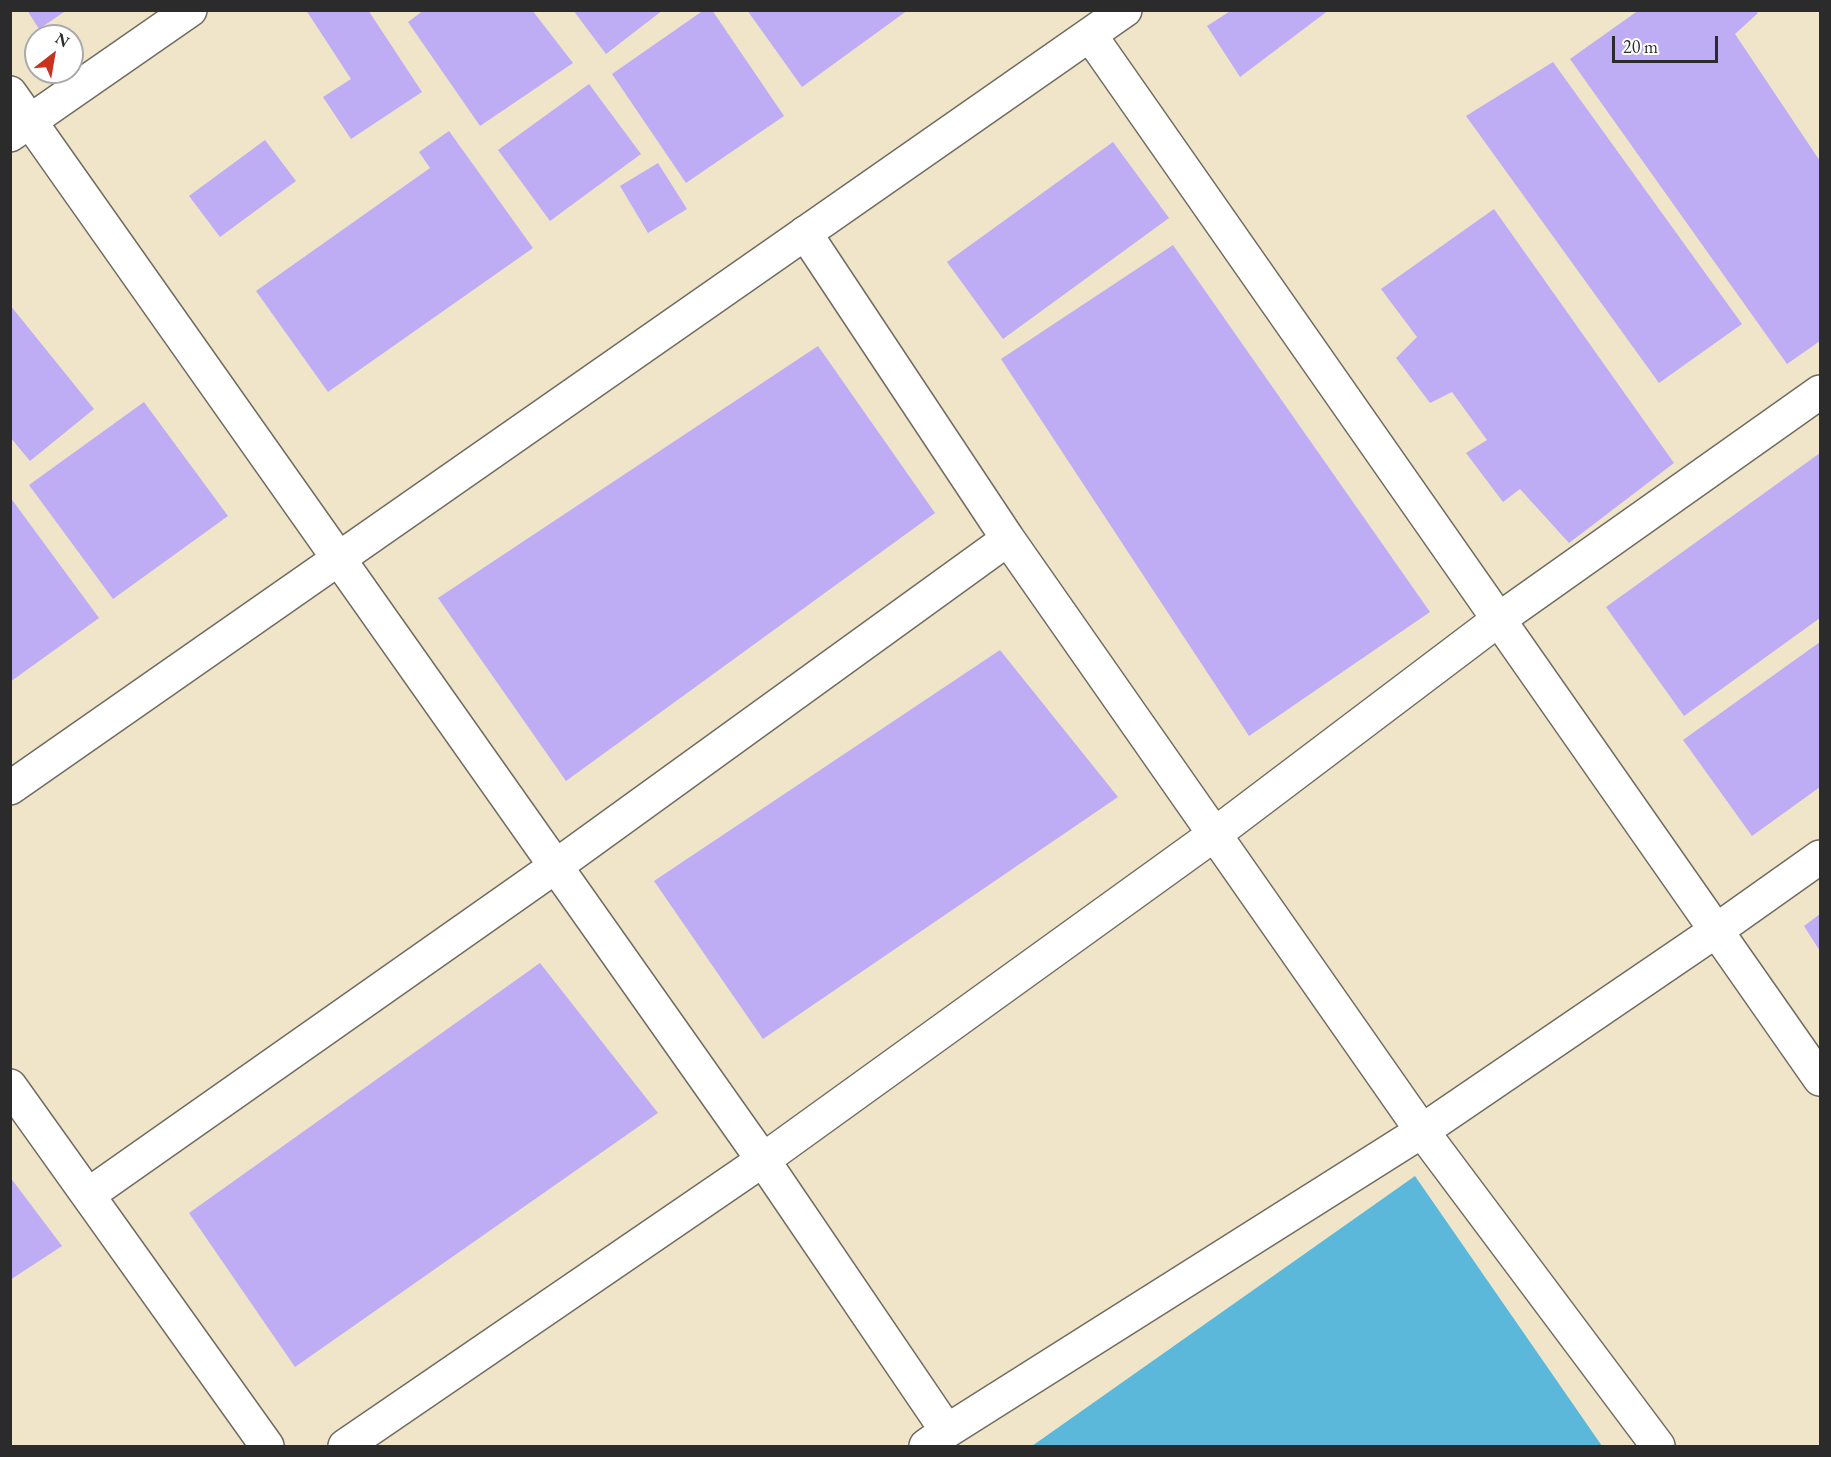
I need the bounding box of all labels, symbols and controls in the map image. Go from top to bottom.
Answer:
north arrow [24,24,84,84]
scale bar [1615,24,1722,62]
text: N [52,28,73,52]
text: 20 m [1623,35,1658,58]

